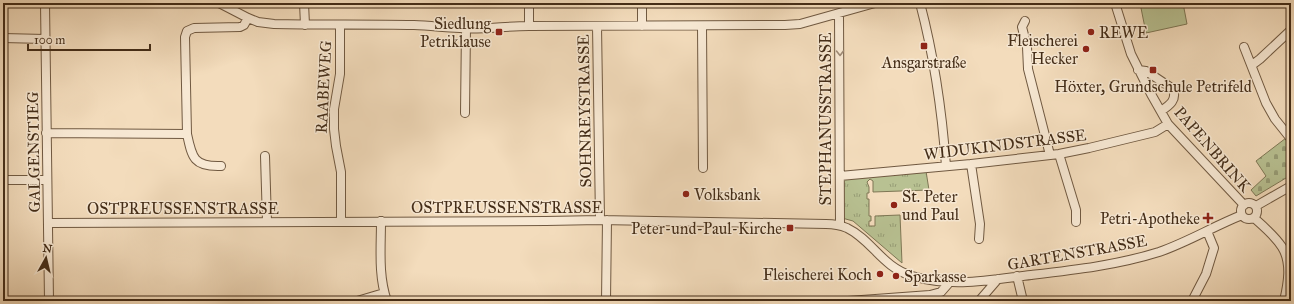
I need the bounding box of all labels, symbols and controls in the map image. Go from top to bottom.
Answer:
place label: Siedlung Petriklause [420,14,492,51]
place label: REWE [1099,23,1148,42]
scale bar [28,26,150,52]
marker: Siedlung Petriklause [494,27,504,37]
marker: REWE [1086,27,1096,37]
place label: Fleischerei Hecker [1007,31,1079,68]
text: 100 m [34,33,65,47]
street label: STEPHANUSSTRASSE [816,33,835,205]
street label: SOHNREYSTRASSE [574,34,595,188]
street label: RAABEWEG [312,40,335,134]
marker: Ansgarstraße [919,41,929,51]
marker: Fleischerei Hecker [1081,44,1091,54]
one-way arrow [836,50,844,56]
place label: Ansgarstraße [881,53,967,73]
marker: Höxter, Grundschule Petrifeld [1148,65,1158,75]
place label: Höxter, Grundschule Petrifeld [1054,77,1252,96]
street label: GALGENSTIEG [23,91,44,213]
street label: PAPENBRINK [1170,103,1255,197]
street label: WIDUKINDSTRASSE [923,125,1087,164]
place label: Volksbank [693,185,761,204]
place label: St. Peter und Paul [902,187,960,224]
marker: Volksbank [681,189,691,199]
street label: OSTPREUSSENSTRASSE [411,198,603,217]
street label: OSTPREUSSENSTRASSE [87,199,279,218]
marker: St. Peter und Paul [889,200,899,210]
place label: Petri-Apotheke [1100,209,1200,228]
marker: Petri-Apotheke [1203,213,1213,223]
place label: Peter-und-Paul-Kirche [631,219,782,238]
marker: Peter-und-Paul-Kirche [785,223,795,233]
street label: GARTENSTRASSE [1006,231,1148,274]
north arrow [26,238,66,278]
text: N [42,242,54,256]
place label: Fleischerei Koch [763,265,872,284]
place label: Sparkasse [904,267,967,286]
marker: Fleischerei Koch [875,269,885,279]
marker: Sparkasse [891,271,901,281]

